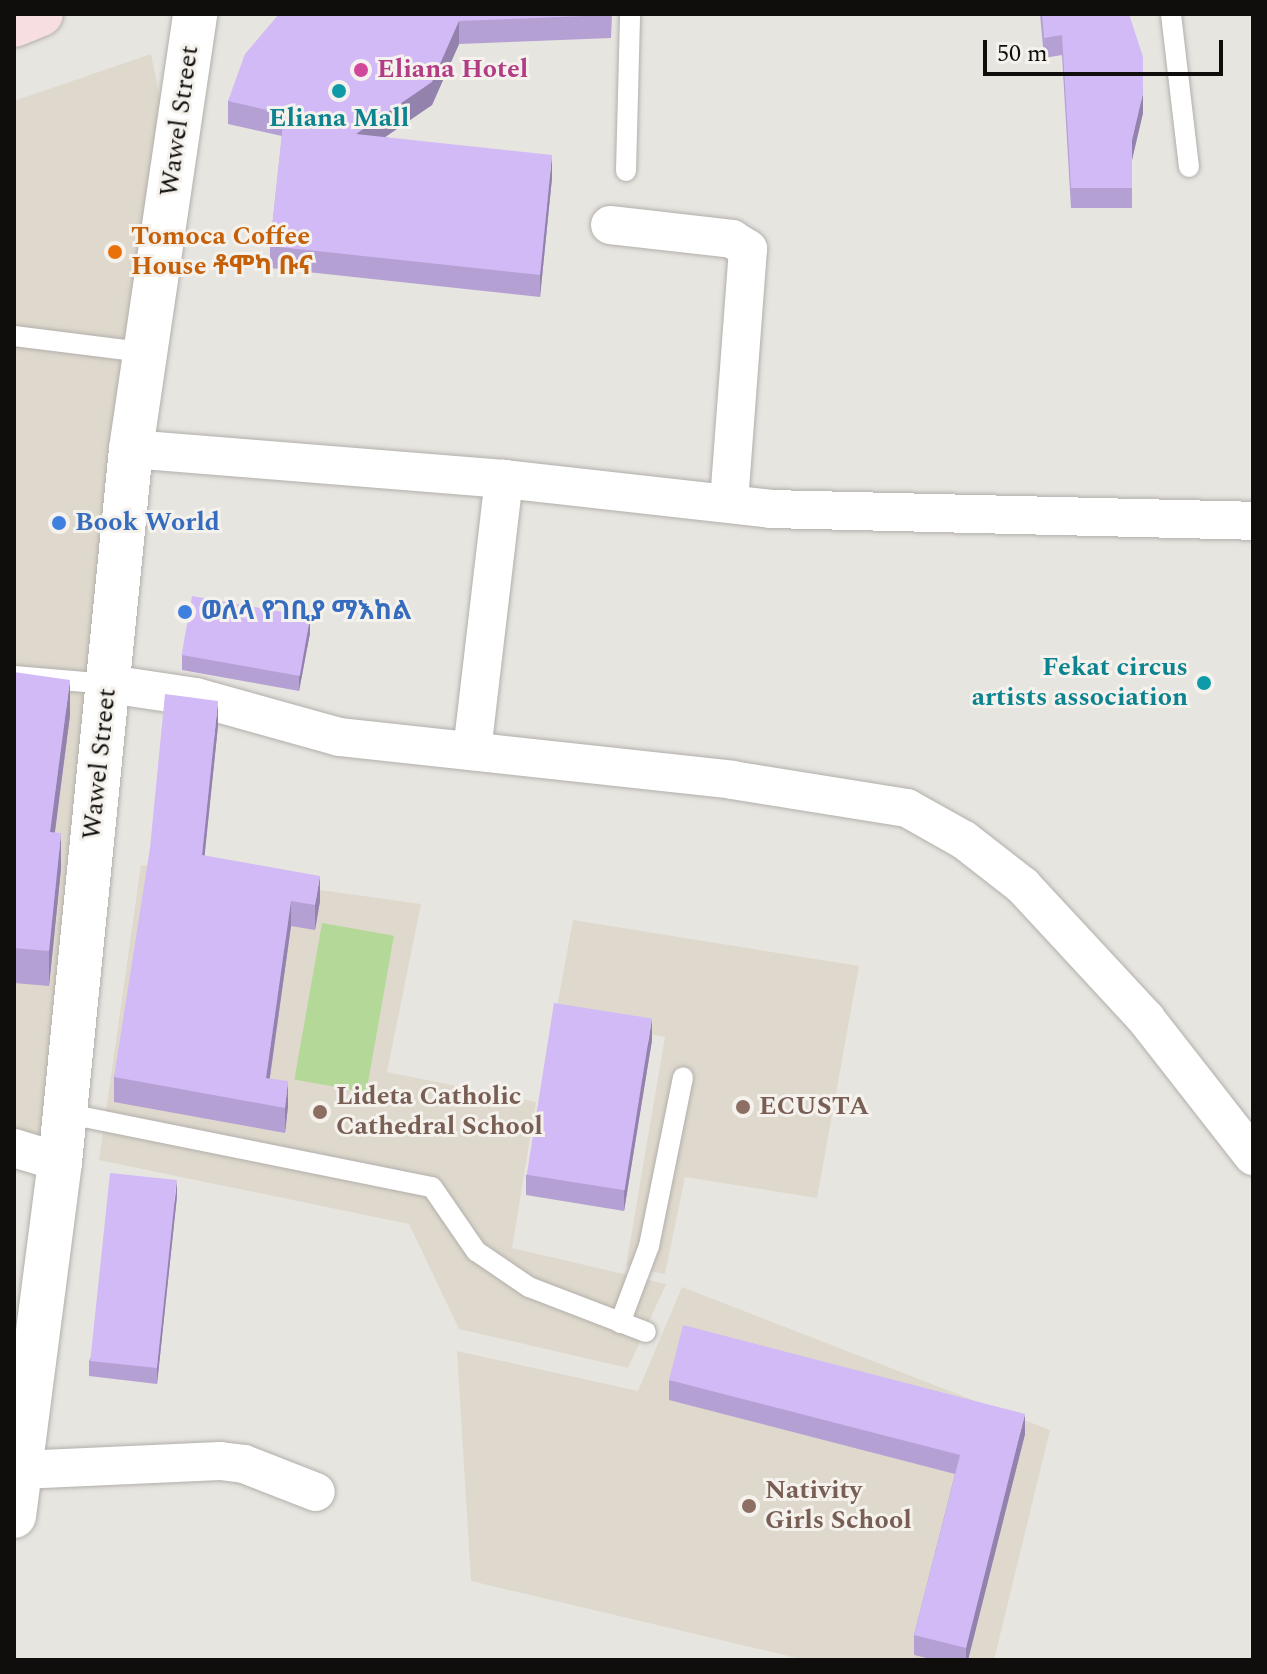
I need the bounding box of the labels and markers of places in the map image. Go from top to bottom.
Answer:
place label: Eliana Hotel [377,54,528,86]
marker: Eliana Hotel [352,61,370,79]
marker: Eliana Mall [330,82,348,100]
place label: Eliana Mall [269,103,409,135]
place label: Tomoca Coffee House ቶሞካ ቡና [131,221,313,282]
marker: Tomoca Coffee House ቶሞካ ቡና [106,243,124,261]
place label: Book World [75,507,220,539]
marker: Book World [50,514,68,532]
place label: ወለላ የገቢያ ማእከል [201,596,411,628]
marker: ወለላ የገቢያ ማእከል [176,603,194,621]
place label: Fekat circus artists association [972,652,1188,714]
marker: Fekat circus artists association [1195,674,1213,692]
place label: Lideta Catholic Cathedral School [336,1081,543,1142]
place label: ECUSTA [759,1091,869,1123]
marker: ECUSTA [734,1098,752,1116]
marker: Lideta Catholic Cathedral School [311,1103,329,1121]
place label: Nativity Girls School [765,1475,912,1536]
marker: Nativity Girls School [740,1497,758,1515]

